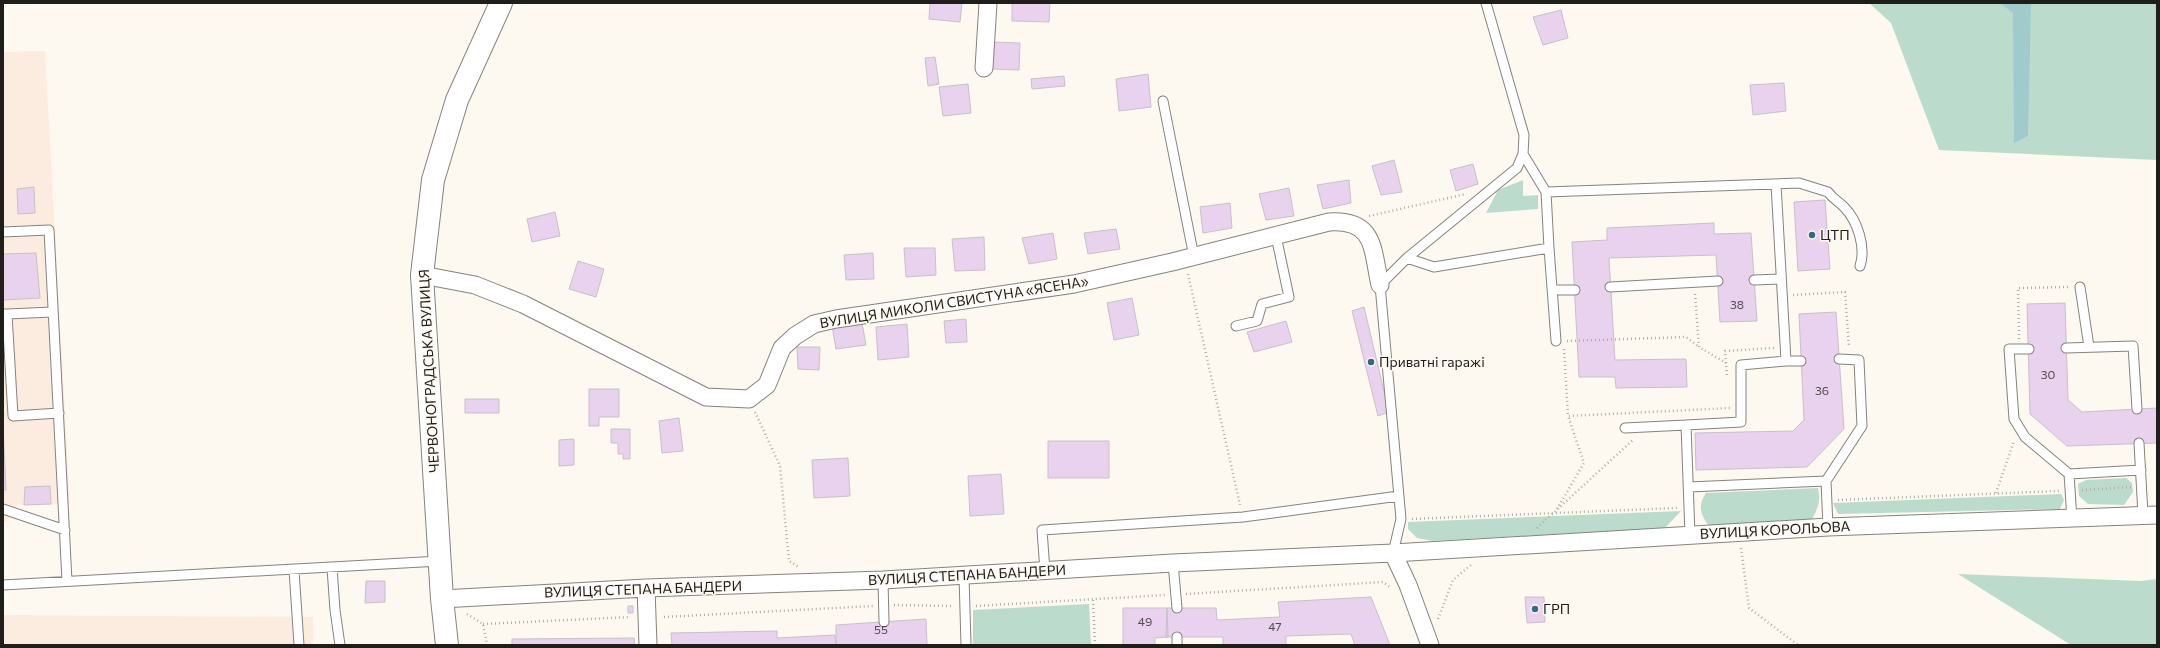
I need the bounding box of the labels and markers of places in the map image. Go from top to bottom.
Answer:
place label: ЦТП [1820,226,1850,243]
marker: ЦТП [1807,230,1817,240]
place label: Приватні гаражі [1379,353,1485,370]
marker: Приватні гаражі [1366,357,1376,367]
place label: ГРП [1543,600,1570,617]
marker: ГРП [1530,604,1540,614]

